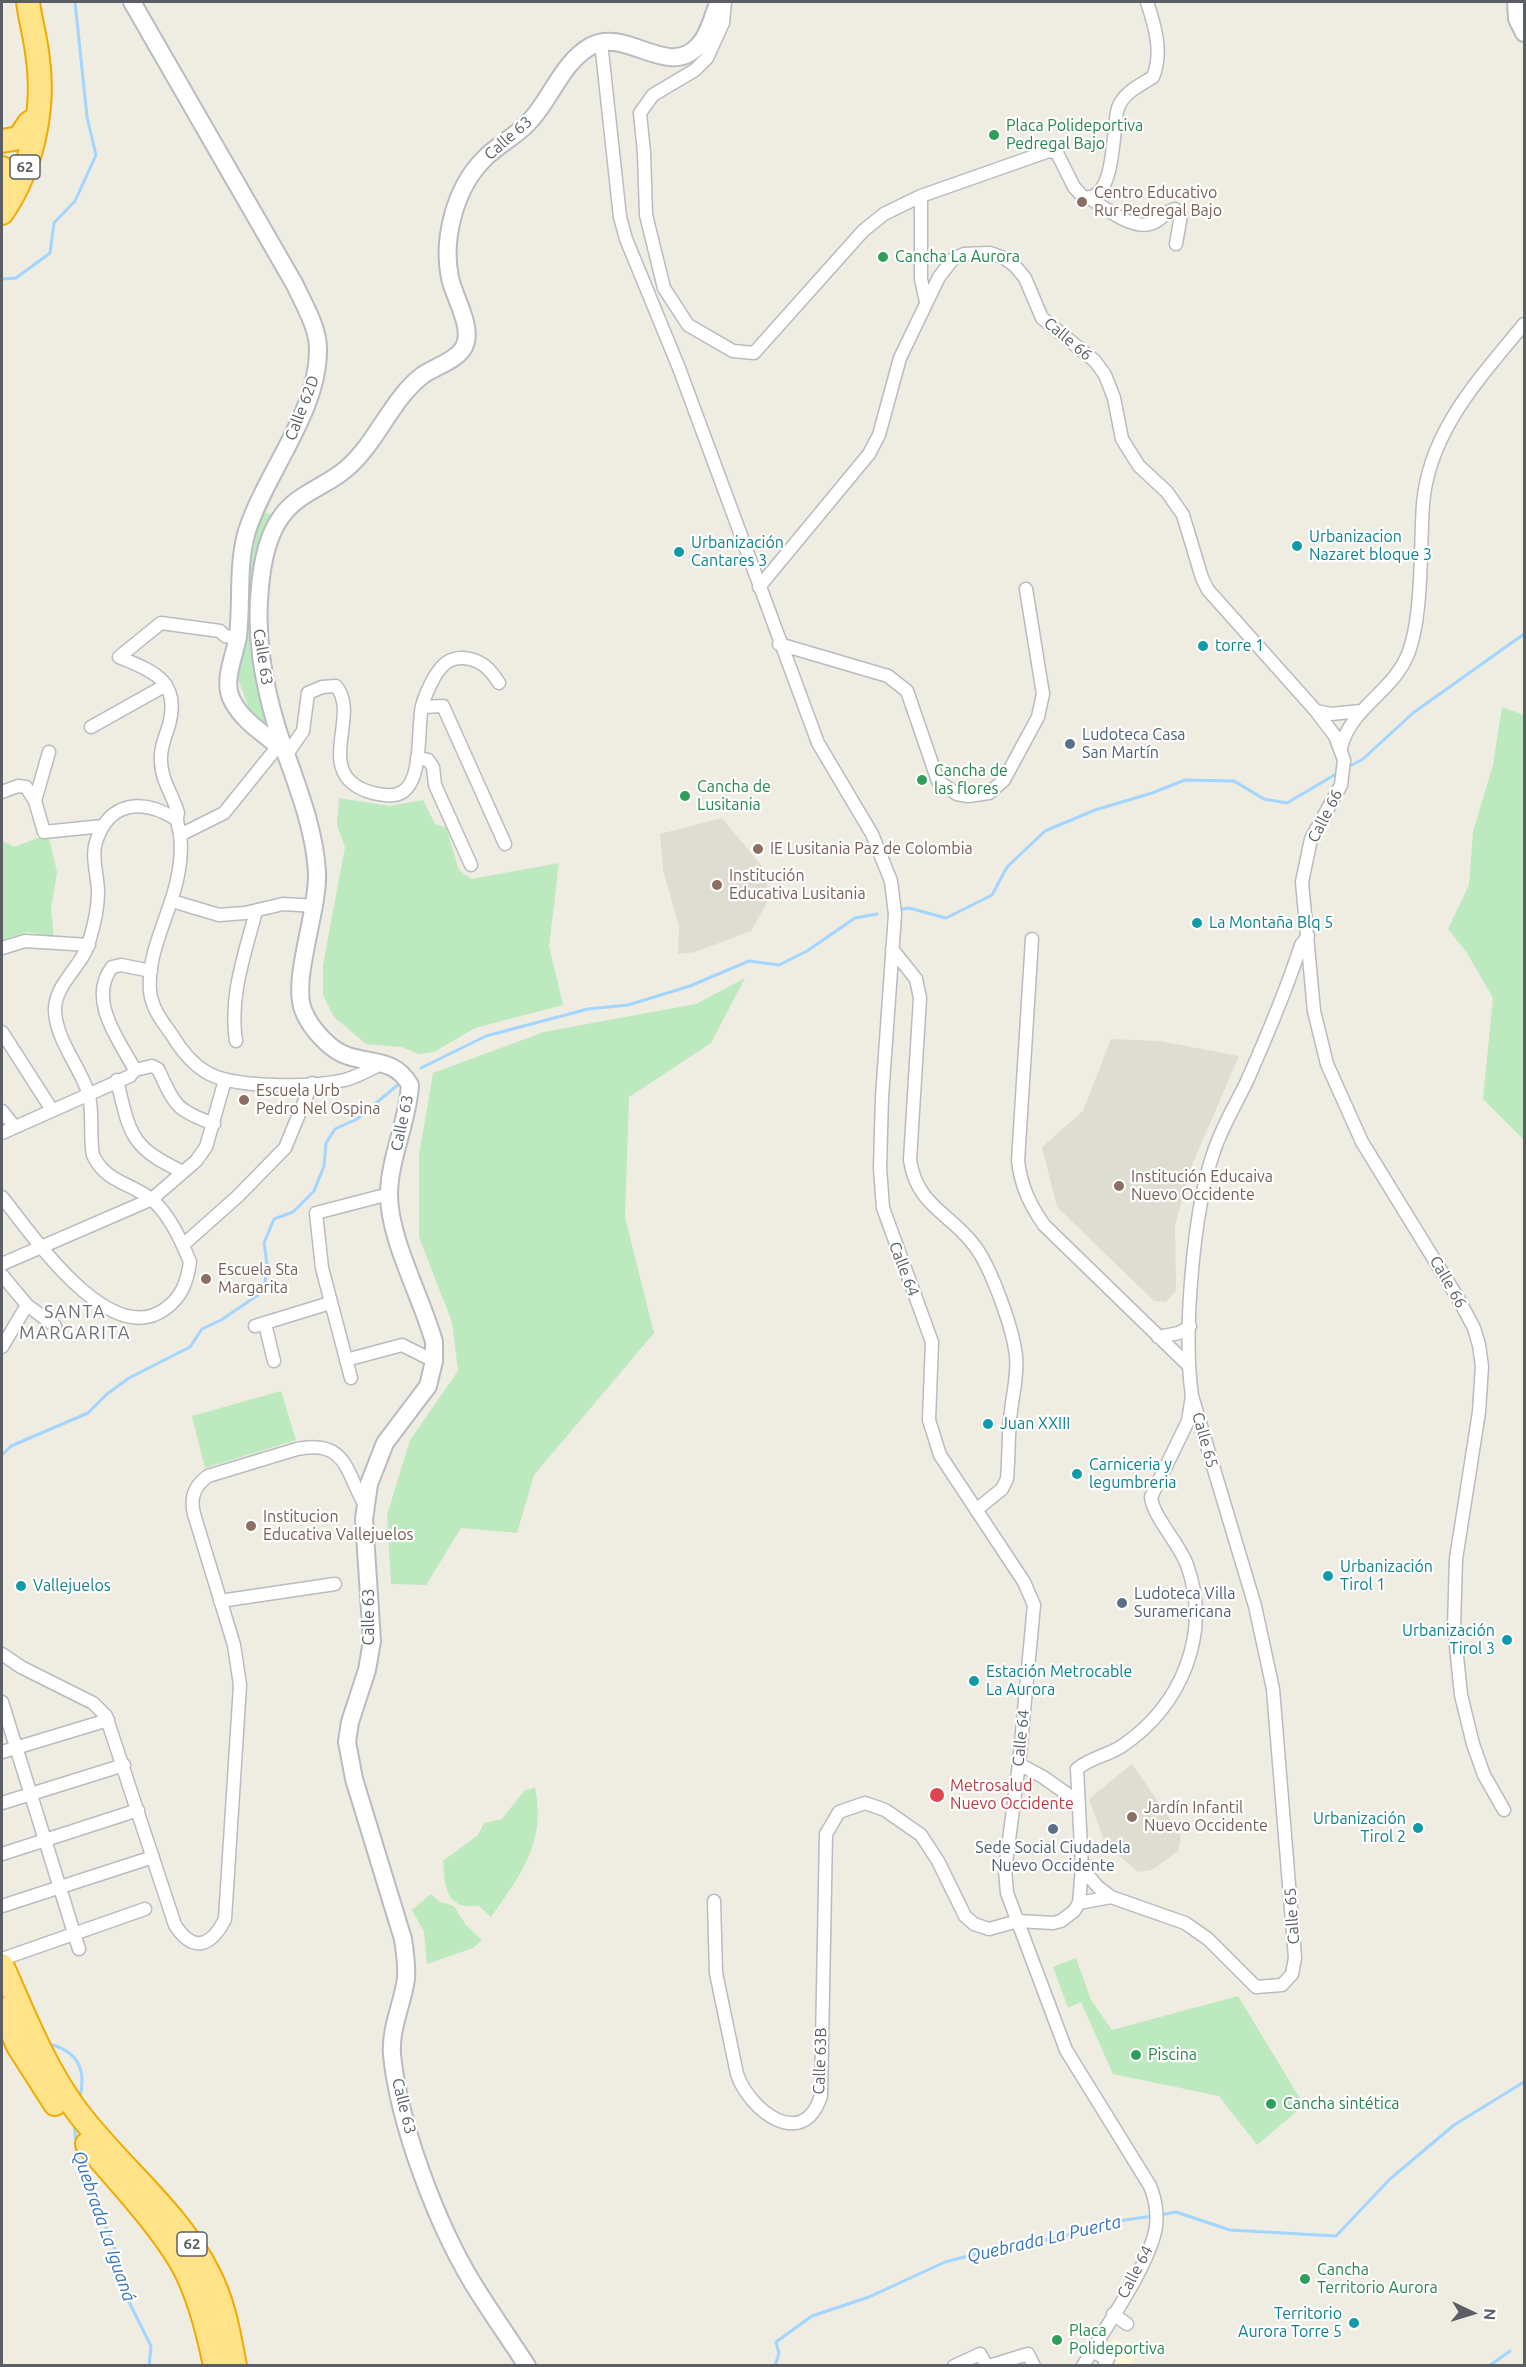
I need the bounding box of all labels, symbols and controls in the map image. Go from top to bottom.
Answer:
street label: Calle 63 [480,112,536,164]
place label: Placa Polideportiva Pedregal Bajo [1006,116,1143,154]
marker: Placa Polideportiva Pedregal Bajo [987,128,1001,142]
road number: 62 [10,155,40,179]
place label: Centro Educativo Rur Pedregal Bajo [1094,183,1222,221]
marker: Centro Educativo Rur Pedregal Bajo [1075,195,1089,209]
place label: Cancha La Aurora [895,247,1020,267]
marker: Cancha La Aurora [876,250,890,264]
street label: Calle 66 [1040,313,1096,365]
street label: Calle 62D [281,373,323,443]
place label: Urbanizacion Nazaret bloque 3 [1309,527,1432,565]
place label: Urbanización Cantares 3 [691,533,784,571]
marker: Urbanizacion Nazaret bloque 3 [1290,539,1304,553]
marker: Urbanización Cantares 3 [672,545,686,559]
street label: Calle 63 [249,627,277,687]
place label: torre 1 [1215,636,1264,656]
marker: torre 1 [1196,639,1210,653]
place label: Ludoteca Casa San Martín [1082,725,1186,763]
marker: Ludoteca Casa San Martín [1063,737,1077,751]
place label: Cancha de las flores [934,761,1008,799]
marker: Cancha de las flores [915,773,929,787]
place label: Cancha de Lusitania [697,777,771,815]
street label: Calle 66 [1304,786,1346,846]
marker: Cancha de Lusitania [678,789,692,803]
place label: IE Lusitania Paz de Colombia [770,839,973,859]
marker: IE Lusitania Paz de Colombia [751,842,765,856]
place label: Institución Educativa Lusitania [729,866,866,904]
marker: Institución Educativa Lusitania [710,878,724,892]
place label: La Montaña Blq 5 [1209,913,1333,933]
marker: La Montaña Blq 5 [1190,916,1204,930]
place label: Escuela Urb Pedro Nel Ospina [256,1081,381,1119]
marker: Escuela Urb Pedro Nel Ospina [237,1093,251,1107]
street label: Calle 63 [387,1093,417,1153]
place label: Institución Educaiva Nuevo Occidente [1131,1167,1273,1205]
marker: Institución Educaiva Nuevo Occidente [1112,1179,1126,1193]
street label: Calle 64 [885,1239,923,1299]
street label: Calle 66 [1425,1253,1471,1311]
place label: Escuela Sta Margarita [218,1260,298,1298]
marker: Escuela Sta Margarita [199,1272,213,1286]
district label: SANTA MARGARITA [19,1301,131,1344]
street label: Calle 65 [1188,1410,1222,1470]
place label: Juan XXIII [1000,1414,1070,1434]
marker: Juan XXIII [981,1417,995,1431]
place label: Carniceria y legumbreria [1089,1455,1177,1493]
marker: Carniceria y legumbreria [1070,1467,1084,1481]
place label: Institucion Educativa Vallejuelos [263,1507,413,1545]
marker: Institucion Educativa Vallejuelos [244,1519,258,1533]
place label: Urbanización Tirol 1 [1340,1557,1433,1595]
marker: Urbanización Tirol 1 [1321,1569,1335,1583]
place label: Vallejuelos [33,1576,111,1596]
marker: Vallejuelos [14,1579,28,1593]
place label: Ludoteca Villa Suramericana [1134,1584,1236,1622]
street label: Calle 63 [359,1589,379,1645]
marker: Ludoteca Villa Suramericana [1115,1596,1129,1610]
place label: Urbanización Tirol 3 [1402,1621,1495,1659]
marker: Urbanización Tirol 3 [1500,1633,1514,1647]
place label: Estación Metrocable La Aurora [986,1662,1132,1700]
marker: Estación Metrocable La Aurora [967,1674,981,1688]
street label: Calle 64 [1008,1709,1034,1767]
place label: Metrosalud Nuevo Occidente [950,1776,1074,1814]
marker: Metrosalud Nuevo Occidente [928,1786,946,1804]
place label: Jardín Infantil Nuevo Occidente [1144,1798,1268,1836]
place label: Urbanización Tirol 2 [1313,1809,1406,1847]
marker: Jardín Infantil Nuevo Occidente [1125,1810,1139,1824]
marker: Urbanización Tirol 2 [1411,1821,1425,1835]
marker: Sede Social Ciudadela Nuevo Occidente [1046,1822,1060,1836]
place label: Sede Social Ciudadela Nuevo Occidente [975,1838,1131,1876]
street label: Calle 65 [1280,1887,1304,1945]
street label: Calle 63B [809,2027,831,2095]
place label: Piscina [1148,2045,1197,2065]
marker: Piscina [1129,2048,1143,2062]
street label: Calle 63 [388,2076,420,2136]
place label: Cancha sintética [1283,2094,1399,2114]
marker: Cancha sintética [1264,2097,1278,2111]
water label: Quebrada La Iguaná [68,2148,140,2304]
water label: Quebrada La Puerta [965,2211,1123,2267]
road number: 62 [177,2232,207,2256]
street label: Calle 64 [1113,2242,1157,2302]
place label: Cancha Territorio Aurora [1317,2260,1438,2298]
marker: Cancha Territorio Aurora [1298,2272,1312,2286]
north arrow [1442,2283,1502,2343]
place label: Territorio Aurora Torre 5 [1238,2304,1342,2342]
text: N [1481,2308,1499,2321]
marker: Territorio Aurora Torre 5 [1347,2316,1361,2330]
place label: Placa Polideportiva [1069,2321,1165,2359]
marker: Placa Polideportiva [1050,2333,1064,2347]

